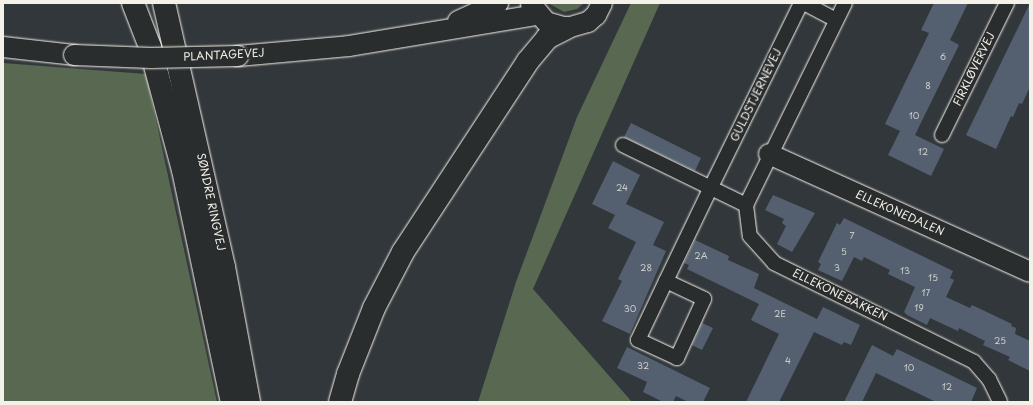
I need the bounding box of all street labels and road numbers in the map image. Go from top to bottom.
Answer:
street label: FIRKLØVERVEJ [950,30,998,108]
street label: PLANTAGEVEJ [183,46,265,64]
street label: GULDSTJERNEVEJ [728,46,784,144]
street label: SØNDRE RINGVEJ [194,152,228,252]
street label: ELLEKONEDALEN [854,188,946,238]
street label: ELLEKONEBAKKEN [790,266,890,324]

